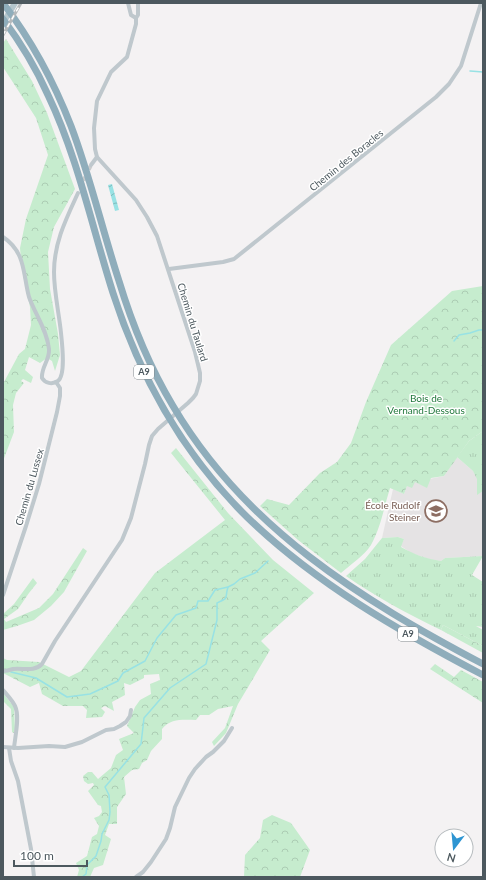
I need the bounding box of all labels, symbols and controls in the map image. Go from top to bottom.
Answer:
street label: Chemin des Boracles [307,127,385,193]
street label: Chemin du Taulard [175,281,211,363]
road number: A9 [134,365,154,379]
park label: Bois de Vernand-Dessous [387,392,465,416]
street label: Chemin du Lussex [12,447,46,527]
school or university icon: École Rudolf Steiner [423,498,449,524]
place label: École Rudolf Steiner [365,499,420,523]
road number: A9 [398,627,418,641]
north arrow [434,828,474,868]
scale bar [14,842,87,868]
text: 100 m [20,848,54,863]
text: N [445,851,457,866]

